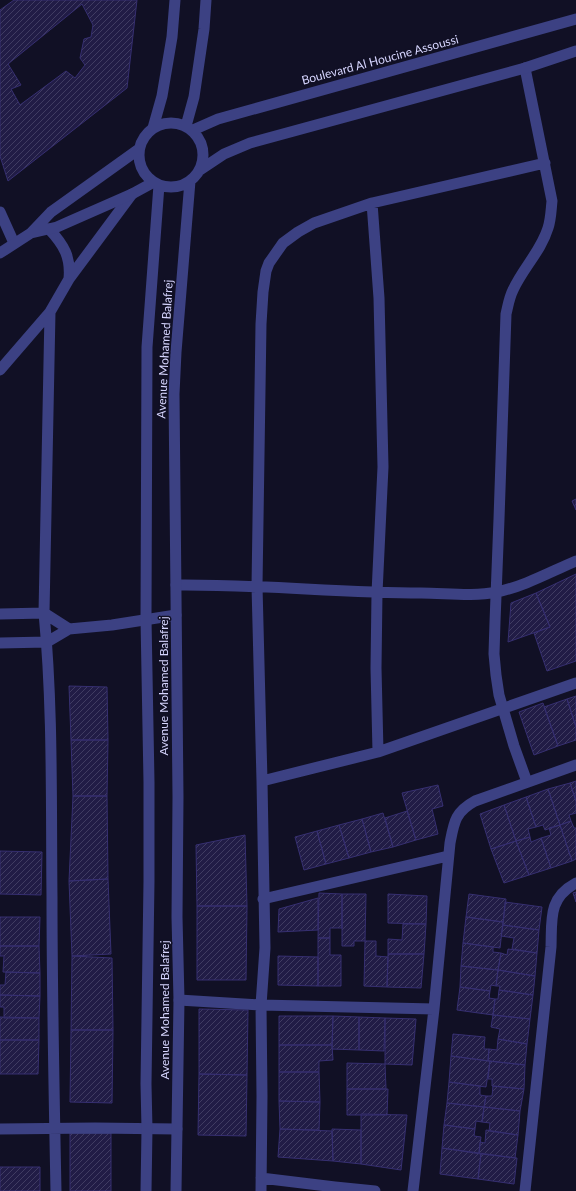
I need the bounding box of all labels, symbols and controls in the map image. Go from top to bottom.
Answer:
street label: Boulevard Al Houcine Assoussi [300,31,460,88]
street label: Avenue Mohamed Balafrej [153,279,176,419]
street label: Avenue Mohamed Balafrej [156,616,171,756]
street label: Avenue Mohamed Balafrej [157,940,172,1080]

